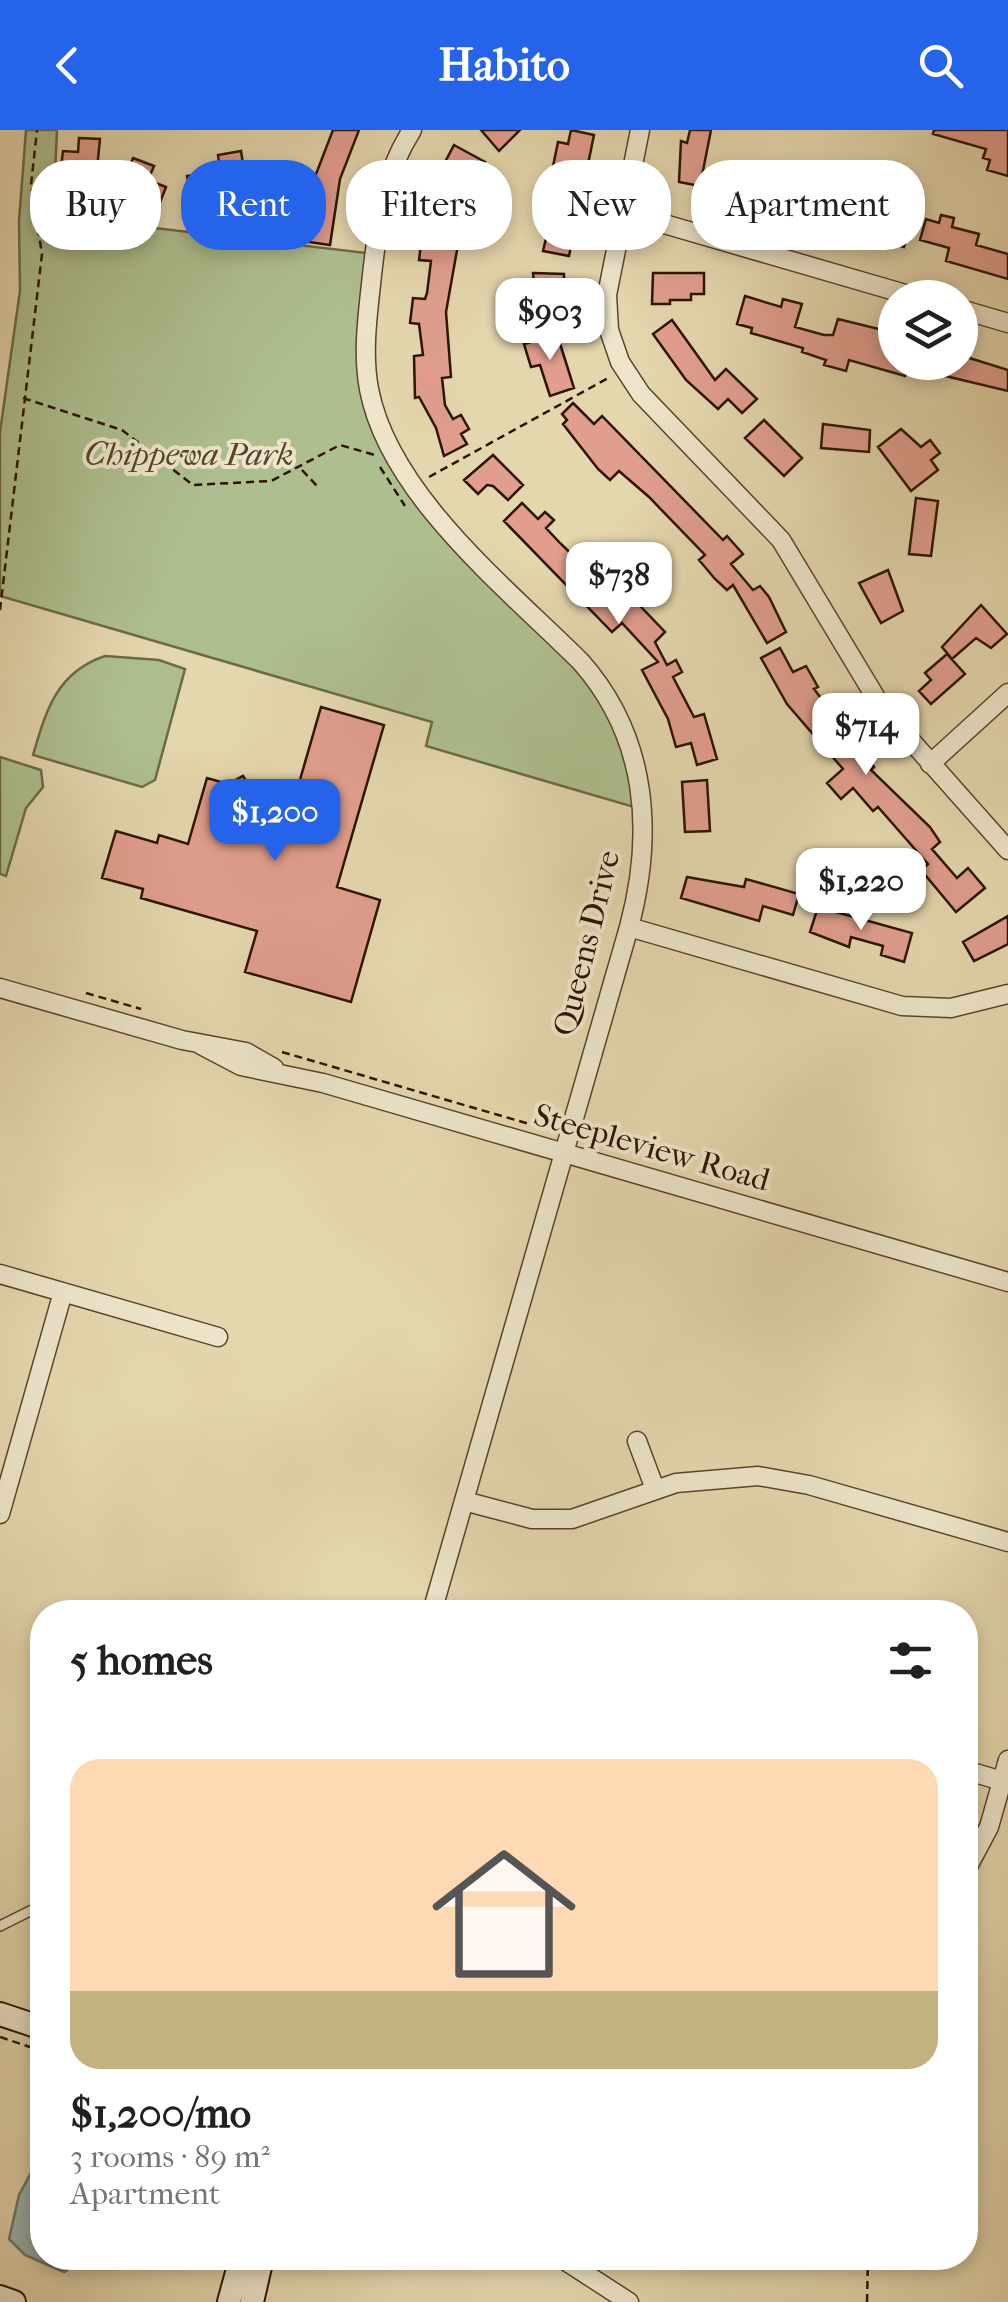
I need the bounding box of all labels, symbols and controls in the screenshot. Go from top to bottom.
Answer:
icon: back [40,38,95,93]
icon: search [913,38,968,93]
text: Habito [438,39,570,92]
chip: Buy [30,160,161,250]
chip: Rent [181,160,326,250]
chip: Filters [346,160,512,250]
chip: New [532,160,671,250]
chip: Apartment [691,160,925,250]
pin: $903 [491,278,609,363]
map controls [878,280,978,380]
button: layers [878,280,978,380]
text: $903 [517,292,583,329]
park label: Chippewa Park [84,436,294,473]
pin: $738 [560,542,678,627]
text: $738 [588,556,650,593]
pin: $714 [807,693,925,778]
text: $714 [834,707,898,744]
pin: $1,200 [194,779,356,864]
text: $1,200 [231,793,319,830]
street label: Queens Drive [546,846,627,1040]
pin: $1,220 [780,848,942,933]
text: $1,220 [818,862,904,899]
street label: Steepleview Road [530,1096,775,1199]
icon: filters [883,1633,938,1688]
text: 5 homes [70,1636,213,1685]
icon: home [414,1824,594,2004]
text: $1,200/mo [70,2089,251,2138]
text: 3 rooms · 89 m² [70,2138,270,2175]
text: Apartment [70,2175,220,2212]

